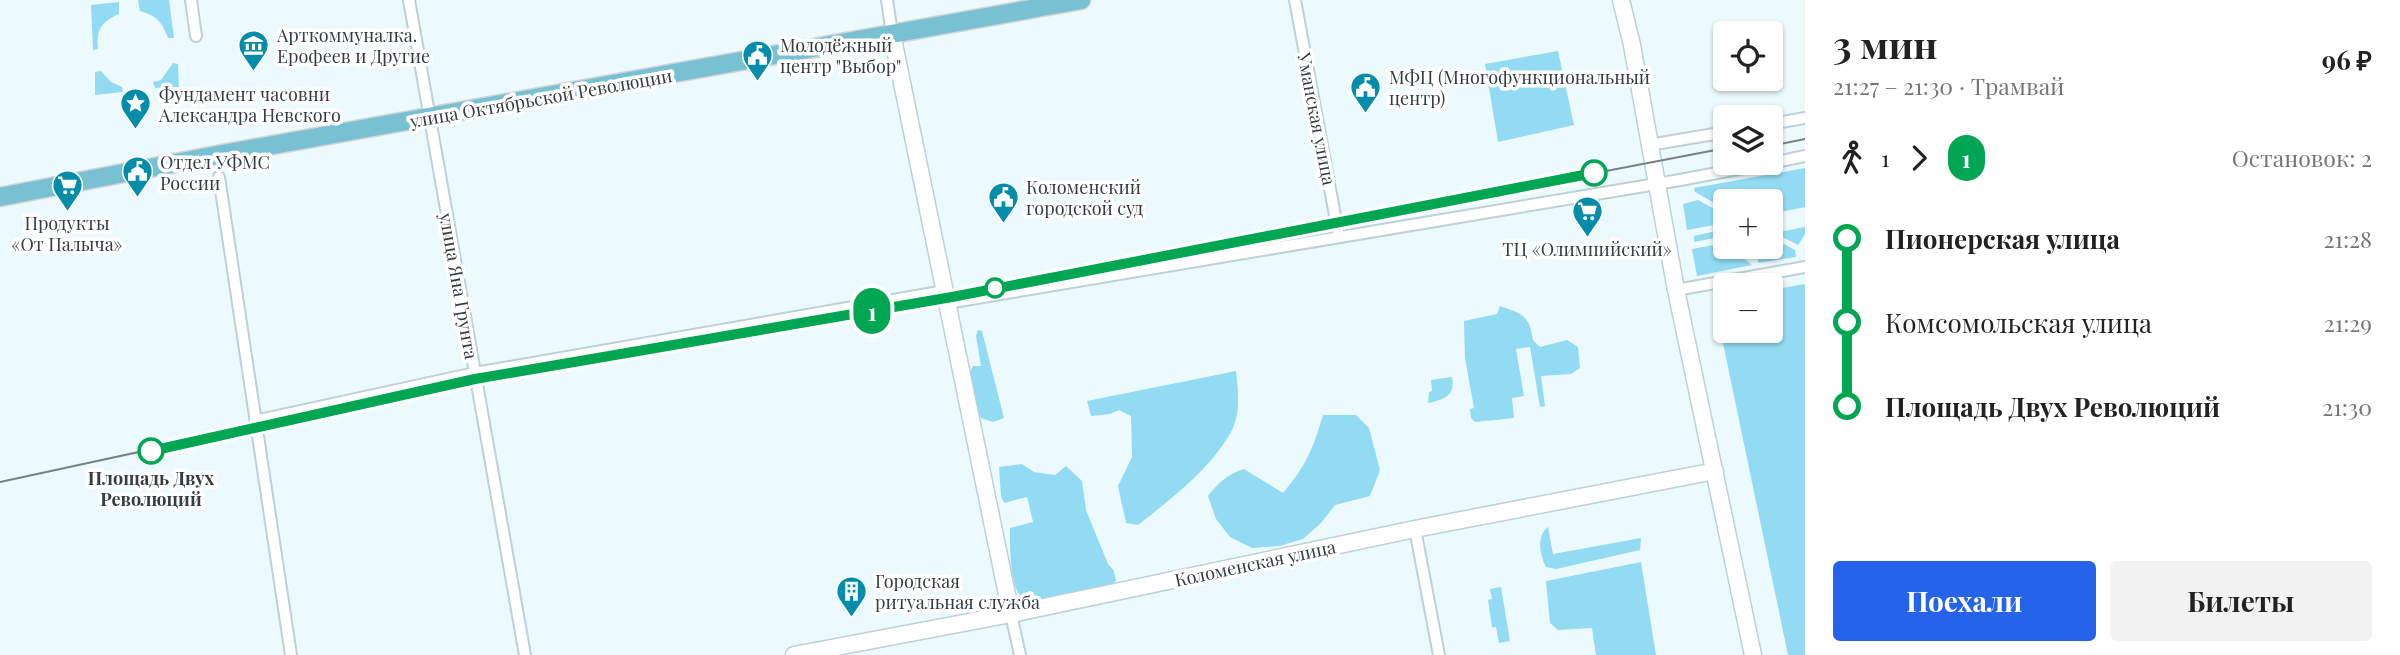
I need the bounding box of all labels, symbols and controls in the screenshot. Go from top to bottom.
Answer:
text: 3 мин [1833,18,1938,69]
map controls [1713,21,1783,343]
button: locate [1713,21,1783,91]
place label: Арткоммуналка. Ерофеев и Другие [276,23,430,68]
museum icon: Арткоммуналка. Ерофеев и Другие [237,28,271,72]
place label: Молодёжный центр "Выбор" [780,33,901,78]
public building icon: Молодёжный центр "Выбор" [740,38,774,82]
text: 96 ₽ [2322,42,2372,77]
street label: Уманская улица [1292,50,1342,187]
street label: улица Октябрьской Революции [407,63,674,133]
place label: МФЦ (Многофункциональный центр) [1389,65,1650,110]
public building icon: МФЦ (Многофункциональный центр) [1349,70,1383,114]
text: 21:27 – 21:30 · Трамвай [1833,70,2065,101]
place label: Фундамент часовни Александра Невского [158,82,341,127]
place icon: Фундамент часовни Александра Невского [119,87,153,131]
button: layers [1713,105,1783,175]
icon: walk [1833,139,1871,177]
icon: forward [1900,139,1938,177]
text: 1 [1881,142,1890,173]
text: 1 [1962,142,1971,174]
text: Остановок: 2 [2232,142,2372,173]
place label: Отдел УФМС России [160,150,270,195]
public building icon: Отдел УФМС России [120,155,154,199]
unlabelled marker [1581,160,1607,186]
supermarket icon: Продукты «От Палыча» [50,168,84,212]
place label: Коломенский городской суд [1026,175,1144,220]
public building icon: Коломенский городской суд [986,180,1020,224]
button: + [1713,189,1783,259]
supermarket icon: ТЦ «Олимпийский» [1570,194,1604,238]
street label: улица Яна Грунта [434,210,484,361]
place label: Продукты «От Палыча» [11,211,123,256]
text: Пионерская улица [1885,221,2120,256]
text: 21:28 [2323,223,2372,254]
place label: ТЦ «Олимпийский» [1502,237,1672,261]
button: − [1713,273,1783,343]
unlabelled marker [985,278,1005,298]
line badge: 1 [849,288,895,334]
text: 1 [867,295,877,327]
text: Комсомольская улица [1885,305,2152,340]
text: 21:29 [2324,307,2372,338]
text: Площадь Двух Революций [1885,389,2220,424]
text: 21:30 [2322,391,2372,422]
marker: Площадь Двух Революций [138,438,164,464]
place label: Площадь Двух Революций [88,466,215,511]
street label: Коломенская улица [1172,534,1338,592]
button: Поехали [1833,561,2096,641]
button: Билеты [2110,561,2372,641]
place label: Городская ритуальная служба [875,569,1040,614]
building icon: Городская ритуальная служба [835,574,869,618]

